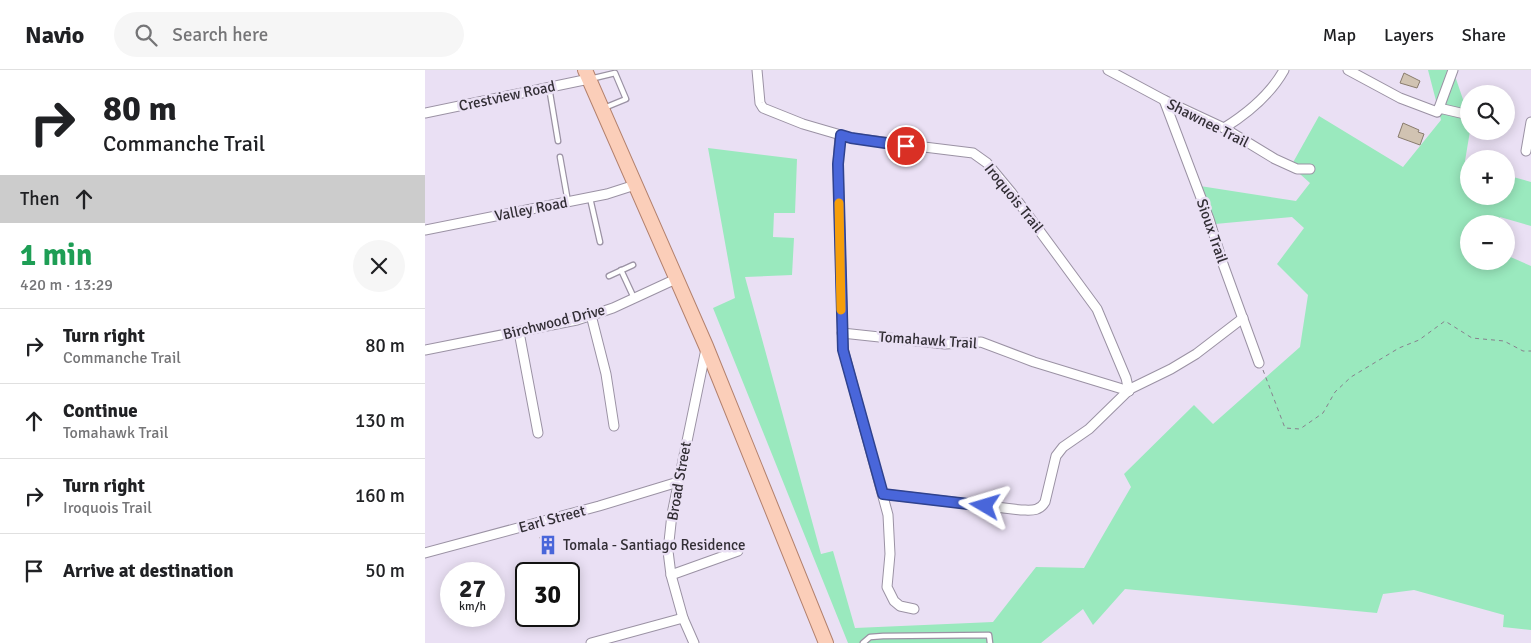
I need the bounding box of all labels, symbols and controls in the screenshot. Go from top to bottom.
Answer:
search box [114,12,464,57]
text: Navio [25,20,84,50]
icon: search [132,21,160,49]
text: Search here [172,23,268,47]
text: Map [1323,24,1356,46]
text: Layers [1384,24,1434,46]
text: Share [1462,24,1506,46]
street label: Crestview Road [457,77,557,115]
map controls [1460,85,1515,270]
button: search [1460,85,1515,140]
text: 80 m [103,87,177,130]
icon: right [20,90,85,155]
street label: Shawnee Trail [1164,95,1252,151]
pin [885,125,927,167]
text: Commanche Trail [103,130,265,157]
icon: arrive [892,132,920,160]
button: + [1460,150,1515,205]
street label: Iroquois Trail [981,160,1047,236]
icon: ahead [70,185,98,213]
text: Then [20,187,60,211]
street label: Valley Road [493,193,569,225]
street label: Sioux Trail [1193,196,1231,266]
button: − [1460,215,1515,270]
text: 1 min [20,237,92,274]
button: close [353,240,405,292]
text: 420 m · 13:29 [20,275,113,295]
street label: Birchwood Drive [501,301,607,343]
text: Turn right [63,324,145,348]
street label: Tomahawk Trail [878,328,978,352]
icon: right [20,332,48,360]
text: 80 m [365,334,405,358]
text: Commanche Trail [63,348,181,368]
text: Continue [63,399,138,423]
icon: ahead [20,407,48,435]
text: 130 m [355,409,405,433]
text: Tomahawk Trail [63,423,169,443]
street label: Broad Street [663,440,695,522]
text: Turn right [63,474,145,498]
position arrow [958,479,1010,531]
icon: right [20,482,48,510]
text: 160 m [355,484,405,508]
text: Iroquois Trail [63,498,152,518]
street label: Earl Street [517,501,587,537]
building icon: Tomala - Santiago Residence [537,534,559,556]
place label: Tomala - Santiago Residence [563,536,746,554]
icon: arrive [20,557,48,585]
text: Arrive at destination [63,559,234,583]
text: 50 m [365,559,405,583]
speed limit sign: 30 [515,562,580,627]
text: 27 [459,573,486,604]
text: km/h [459,599,486,614]

